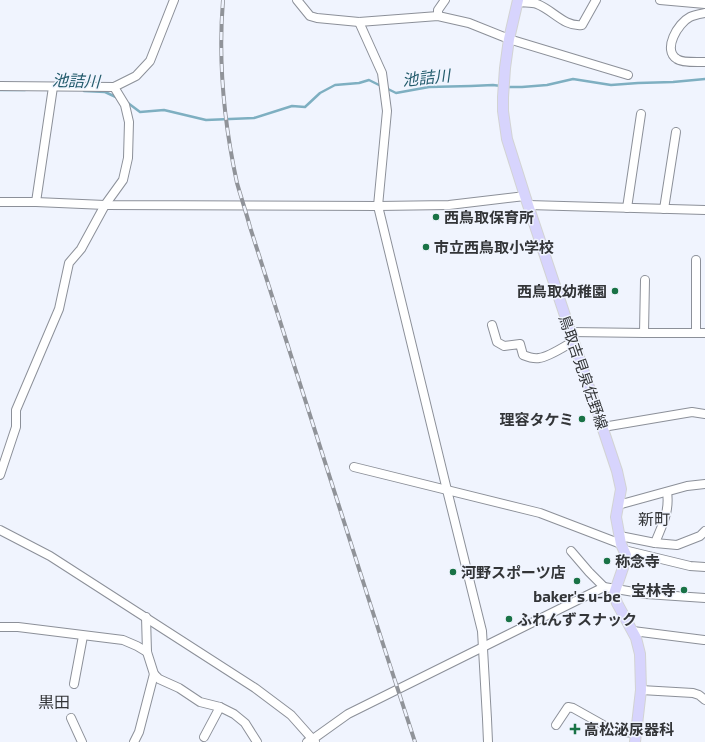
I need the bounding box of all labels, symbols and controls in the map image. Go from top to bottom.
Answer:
water label: 池詰川 [401,65,453,89]
water label: 池詰川 [52,70,102,90]
place label: 西鳥取保育所 [444,208,534,226]
marker: 西鳥取保育所 [431,212,441,222]
place label: 市立西鳥取小学校 [434,238,554,256]
marker: 市立西鳥取小学校 [421,242,431,252]
place label: 西鳥取幼稚園 [517,282,607,300]
marker: 西鳥取幼稚園 [610,286,620,296]
street label: 鳥取吉見泉佐野線 [556,312,612,432]
place label: 理容タケミ [499,410,574,428]
marker: 理容タケミ [577,414,587,424]
district label: 新町 [638,509,670,528]
place label: 称念寺 [615,552,660,570]
marker: 称念寺 [602,556,612,566]
place label: 河野スポーツ店 [461,563,566,581]
marker: 河野スポーツ店 [448,567,458,577]
marker: baker's u-be [572,576,582,586]
place label: 宝林寺 [631,581,676,599]
marker: 宝林寺 [679,585,689,595]
place label: baker's u-be [533,587,621,605]
place label: ふれんずスナック [517,610,637,628]
marker: ふれんずスナック [504,614,514,624]
district label: 黒田 [38,692,70,711]
place label: 高松泌尿器科 [584,720,674,738]
marker: 高松泌尿器科 [569,723,581,735]

